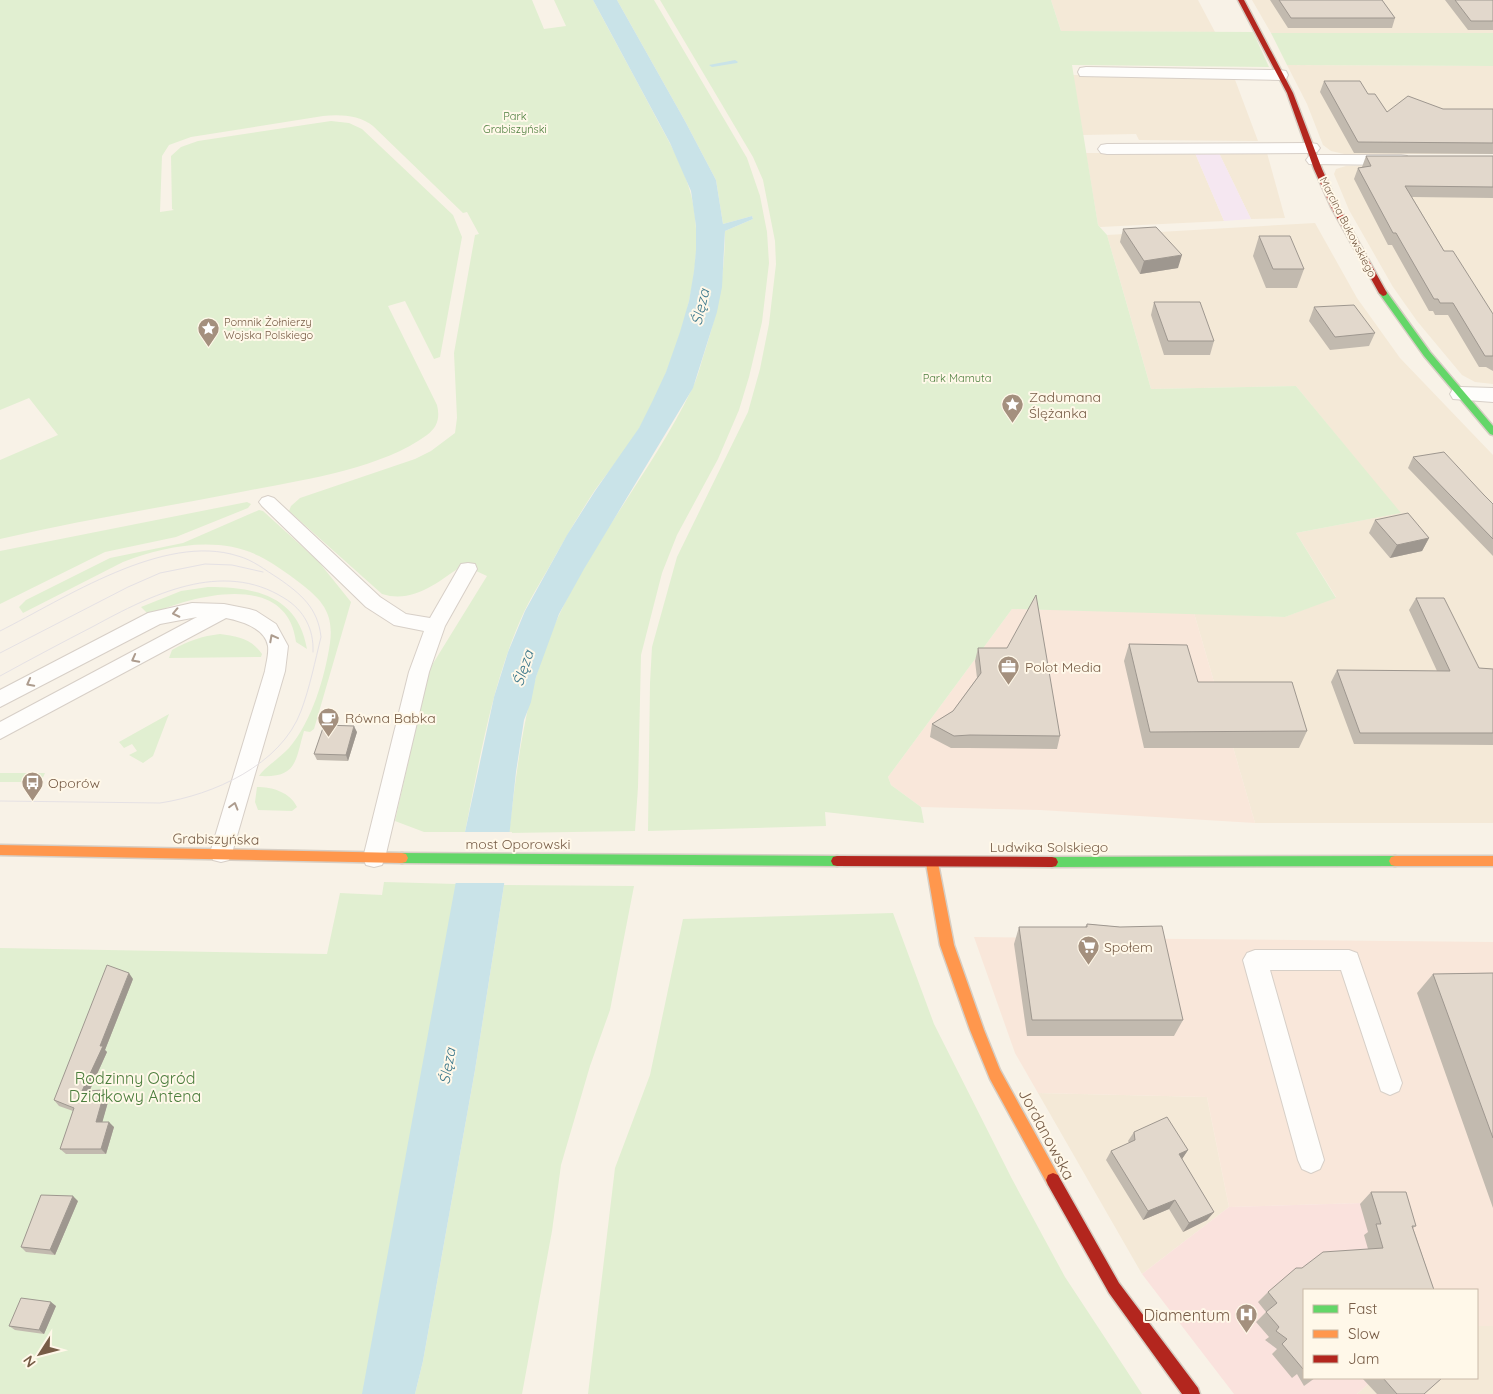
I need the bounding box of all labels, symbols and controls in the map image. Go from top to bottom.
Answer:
park label: Park Grabiszyński [483,109,547,136]
street label: Marcina Bukowskiego [1317,175,1380,280]
water label: Ślęza [687,286,714,327]
place label: Pomnik Żołnierzy Wojska Polskiego [224,315,314,342]
place icon: Pomnik Żołnierzy Wojska Polskiego [196,316,220,347]
park label: Park Mamuta [923,371,991,385]
place label: Zadumana Ślężanka [1029,388,1101,422]
place icon: Zadumana Ślężanka [1001,393,1025,424]
one-way arrow [171,607,180,618]
one-way arrow [270,635,280,644]
water label: Ślęza [508,647,538,688]
one-way arrow [131,653,140,663]
office icon: Polot Media [997,655,1021,686]
place label: Polot Media [1025,658,1101,676]
one-way arrow [26,677,35,687]
cafe icon: Równa Babka [317,706,341,737]
place label: Równa Babka [345,709,436,727]
bus stop icon: Oporów [20,771,44,802]
place label: Oporów [48,774,101,792]
one-way arrow [229,803,239,811]
street label: Grabiszyńska [172,829,260,849]
street label: most Oporowski [465,835,571,853]
street label: Ludwika Solskiego [990,838,1108,856]
supermarket icon: Społem [1076,935,1100,966]
place label: Społem [1104,938,1153,956]
water label: Ślęza [434,1045,460,1086]
park label: Rodzinny Ogród Działkowy Antena [69,1068,201,1106]
street label: Jordanowska [1015,1085,1079,1183]
legend [1303,1289,1478,1379]
text: Fast [1348,1299,1377,1318]
hospital icon: Diamentum [1234,1303,1258,1334]
place label: Diamentum [1143,1305,1230,1325]
text: Slow [1348,1324,1380,1343]
north arrow [15,1329,65,1379]
text: Jam [1348,1349,1379,1368]
text: N [19,1352,40,1371]

